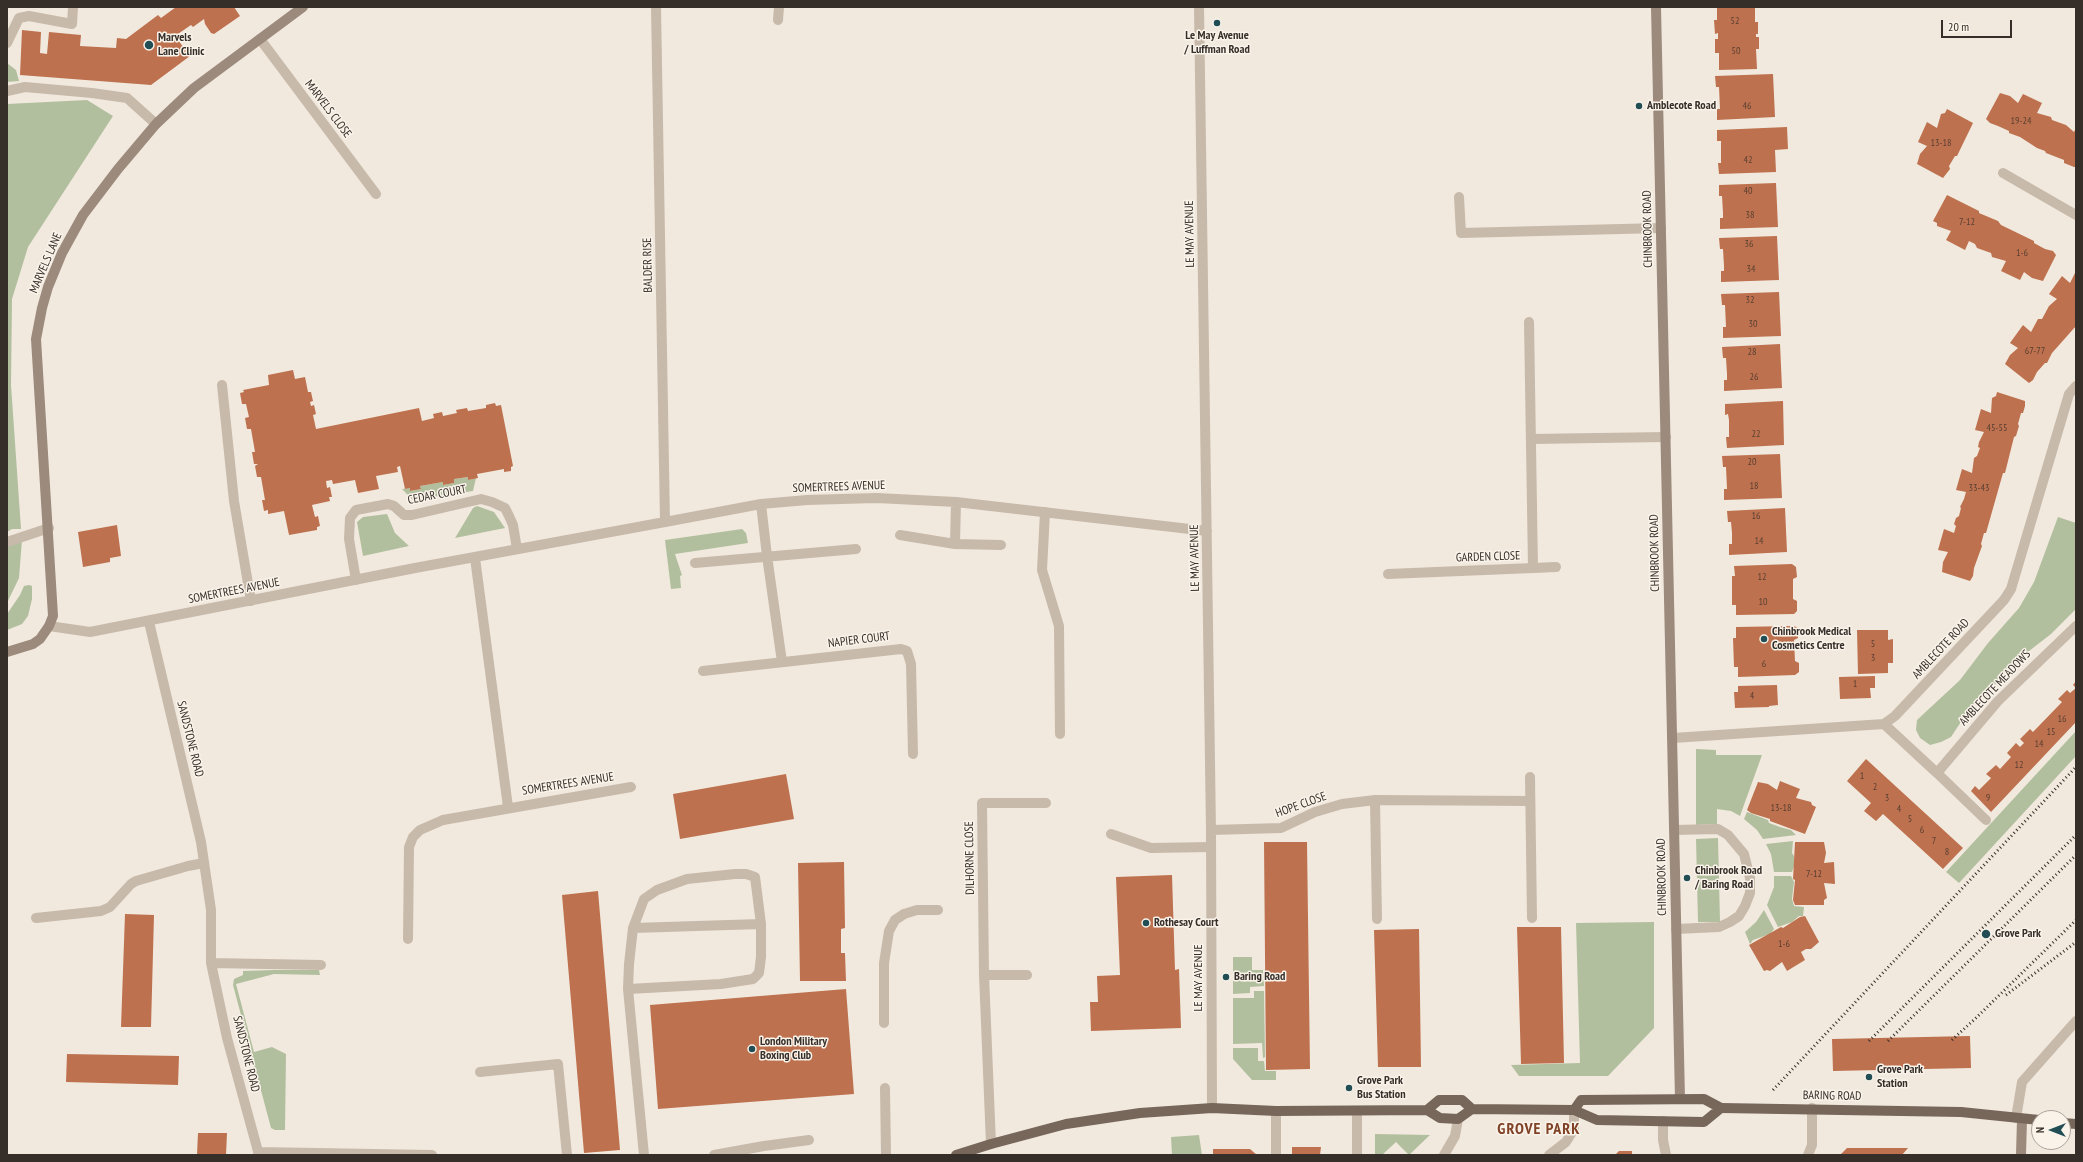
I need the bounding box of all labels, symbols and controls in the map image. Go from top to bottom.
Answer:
scale bar [1943,12,2014,38]
house number: 52 [1731,15,1739,27]
marker: Le May Avenue / Luffman Road [1212,18,1222,28]
text: 20 m [1948,19,1969,34]
place label: Le May Avenue / Luffman Road [1184,29,1250,57]
place label: Marvels Lane Clinic [158,31,204,59]
marker: Marvels Lane Clinic [143,39,155,51]
house number: 50 [1732,45,1740,57]
street label: MARVELS CLOSE [302,77,354,141]
place label: Amblecote Road [1647,99,1716,113]
house number: 46 [1743,100,1751,112]
marker: Amblecote Road [1634,101,1644,111]
house number: 19-24 [2011,115,2031,127]
house number: 13-18 [1931,137,1951,149]
house number: 42 [1744,154,1752,166]
house number: 40 [1744,185,1752,197]
street label: CHINBROOK ROAD [1640,190,1656,268]
street label: LE MAY AVENUE [1182,200,1198,268]
house number: 38 [1746,209,1754,221]
house number: 7-12 [1959,216,1975,228]
street label: MARVELS LANE [27,231,65,295]
street label: BALDER RISE [640,237,656,293]
house number: 36 [1745,238,1753,250]
house number: 1-6 [2016,247,2028,259]
house number: 34 [1747,263,1755,275]
house number: 32 [1746,294,1754,306]
house number: 30 [1749,318,1757,330]
house number: 67-77 [2025,345,2045,357]
house number: 28 [1748,346,1756,358]
house number: 26 [1750,371,1758,383]
house number: 45-55 [1987,422,2007,434]
house number: 22 [1752,428,1760,440]
house number: 20 [1748,456,1756,468]
street label: SOMERTREES AVENUE [792,478,886,496]
house number: 18 [1750,480,1758,492]
street label: CEDAR COURT [407,482,467,508]
house number: 33-43 [1969,482,1989,494]
house number: 16 [1752,510,1760,522]
street label: CHINBROOK ROAD [1647,514,1663,592]
street label: LE MAY AVENUE [1187,524,1203,592]
house number: 14 [1755,535,1763,547]
street label: GARDEN CLOSE [1456,549,1520,565]
house number: 12 [1758,571,1766,583]
street label: SOMERTREES AVENUE [187,575,281,607]
house number: 10 [1759,596,1767,608]
street label: AMBLECOTE ROAD [1909,616,1973,682]
place label: Chinbrook Medical Cosmetics Centre [1772,625,1851,653]
street label: NAPIER COURT [827,629,891,651]
marker: Chinbrook Medical Cosmetics Centre [1759,634,1769,644]
house number: 5 [1871,638,1875,650]
street label: AMBLECOTE MEADOWS [1956,647,2034,729]
house number: 3 [1871,652,1875,664]
house number: 6 [1762,658,1766,670]
house number: 1 [1853,678,1857,690]
house number: 4 [1750,690,1754,702]
street label: SANDSTONE ROAD [174,699,206,779]
house number: 16 [2058,713,2066,725]
house number: 15 [2047,726,2055,738]
house number: 14 [2035,738,2043,750]
house number: 12 [2015,759,2023,771]
street label: SOMERTREES AVENUE [521,770,615,798]
house number: 1 [1860,770,1864,782]
house number: 2 [1873,781,1877,793]
street label: HOPE CLOSE [1274,789,1328,821]
house number: 3 [1885,792,1889,804]
house number: 9 [1986,792,1990,804]
house number: 13-18 [1771,802,1791,814]
house number: 4 [1897,803,1901,815]
house number: 5 [1908,813,1912,825]
street label: DILHORNE CLOSE [962,821,978,895]
house number: 6 [1920,824,1924,836]
house number: 7 [1932,835,1936,847]
street label: CHINBROOK ROAD [1654,838,1670,916]
house number: 8 [1945,846,1949,858]
place label: Chinbrook Road / Baring Road [1695,864,1762,892]
house number: 7-12 [1806,868,1822,880]
marker: Chinbrook Road / Baring Road [1682,873,1692,883]
place label: Rothesay Court [1154,916,1218,930]
marker: Rothesay Court [1141,918,1151,928]
place label: Grove Park [1995,927,2041,941]
marker: Grove Park [1980,928,1992,940]
house number: 1-6 [1778,938,1790,950]
street label: LE MAY AVENUE [1192,944,1206,1012]
place label: Baring Road [1234,970,1285,984]
marker: Baring Road [1221,972,1231,982]
street label: SANDSTONE ROAD [230,1014,262,1094]
place label: London Military Boxing Club [760,1035,827,1063]
marker: London Military Boxing Club [747,1044,757,1054]
place label: Grove Park Station [1877,1063,1923,1091]
marker: Grove Park Station [1864,1072,1874,1082]
place label: Grove Park Bus Station [1357,1074,1406,1102]
marker: Grove Park Bus Station [1344,1083,1354,1093]
street label: BARING ROAD [1803,1088,1861,1104]
north arrow [2031,1110,2071,1150]
district label: GROVE PARK [1497,1119,1581,1139]
text: N [2033,1127,2047,1133]

